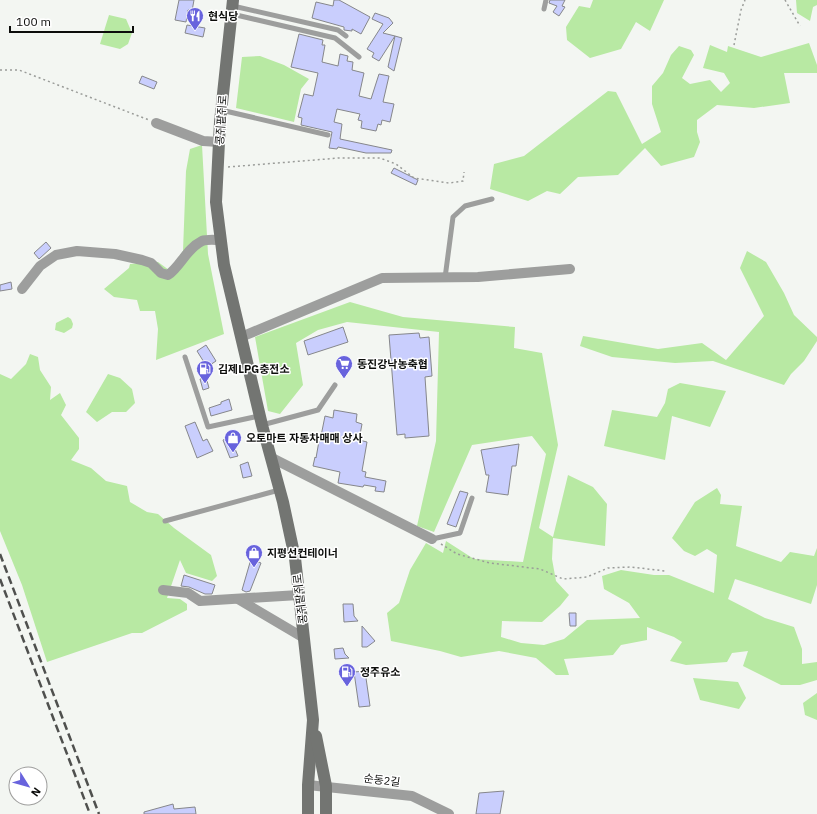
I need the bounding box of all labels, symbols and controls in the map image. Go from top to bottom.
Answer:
restaurant icon: 현식당 [185,6,205,31]
scale bar [10,8,133,34]
place label: 현식당 [208,9,238,23]
text: 100 m [16,14,51,29]
street label: 콩쥐팥쥐로 [212,94,230,146]
supermarket icon: 동진강낙농축협 [334,354,354,379]
place label: 동진강낙농축협 [357,357,428,371]
fuel station icon: 김제LPG충전소 [195,359,215,384]
place label: 김제LPG충전소 [218,362,290,376]
shop icon: 오토마트 자동차매매 상사 [223,428,243,453]
place label: 오토마트 자동차매매 상사 [246,431,363,445]
shop icon: 지평선컨테이너 [244,543,264,568]
place label: 지평선컨테이너 [267,546,338,560]
street label: 콩쥐팥쥐로 [290,573,310,625]
fuel station icon: 정주유소 [337,662,357,687]
place label: 정주유소 [360,665,400,679]
north arrow [8,766,48,806]
street label: 순동2길 [363,771,401,789]
text: N [28,785,44,799]

